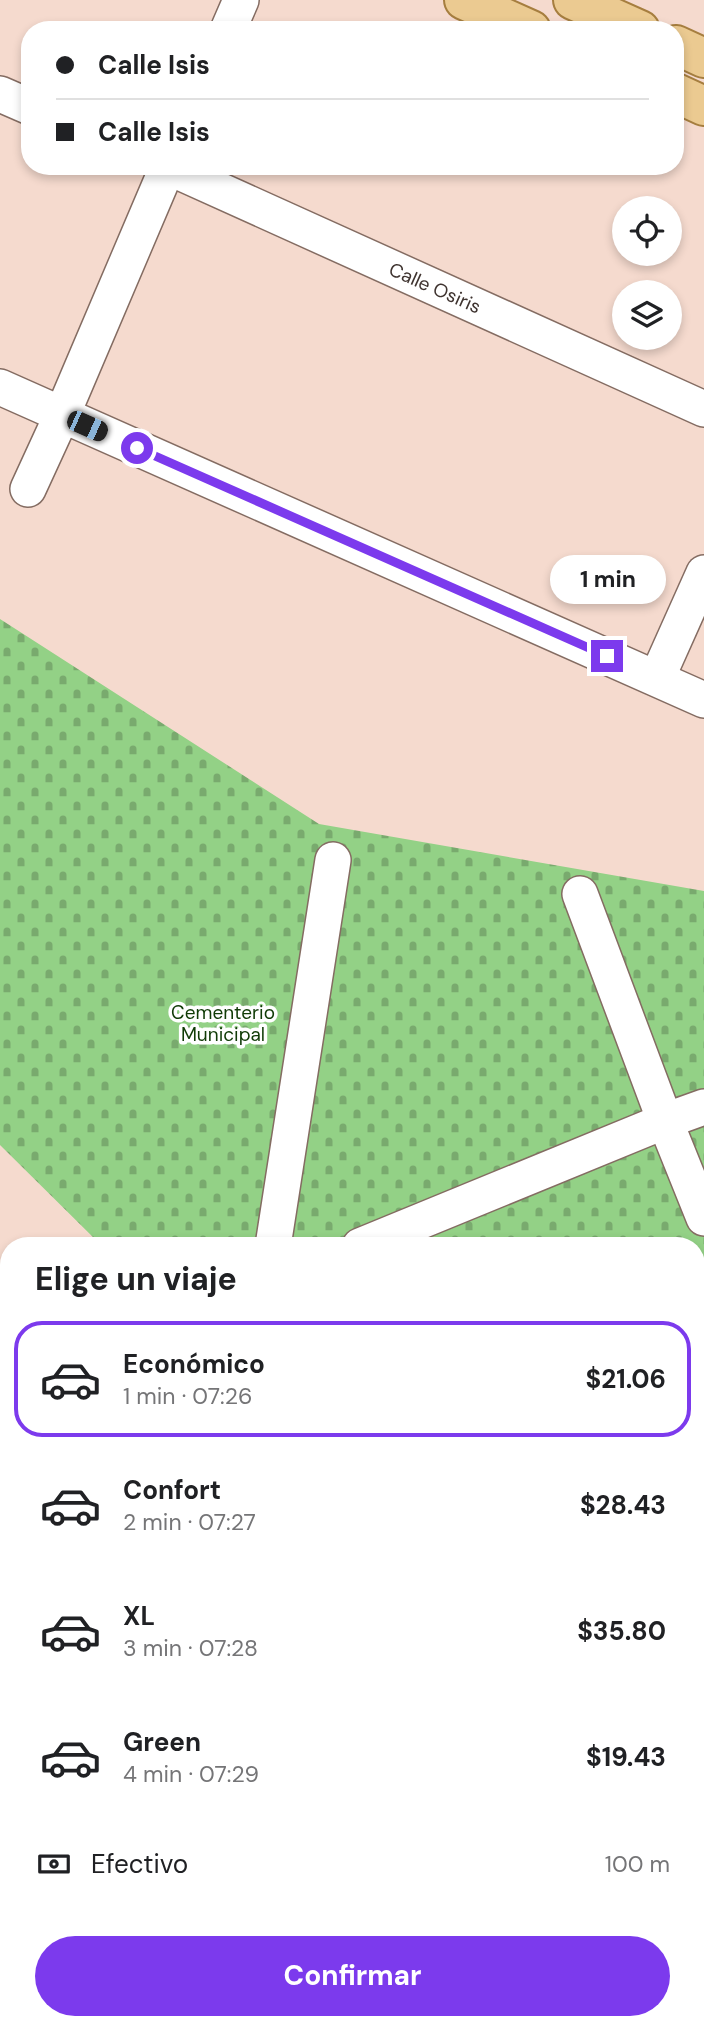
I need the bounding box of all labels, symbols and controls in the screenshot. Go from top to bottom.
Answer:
text: Calle Isis [98,48,210,82]
text: Calle Isis [98,115,210,149]
map controls [612,196,682,350]
button: locate [612,196,682,266]
street label: Calle Osiris [385,257,485,319]
button: layers [612,280,682,350]
car [64,408,111,444]
route start [121,432,153,464]
callout: 1 min [549,554,665,604]
text: 1 min [580,564,636,594]
route end [591,640,623,672]
park label: Cementerio Municipal [171,1000,275,1047]
text: Elige un viaje [35,1258,237,1300]
text: Económico [123,1347,265,1381]
icon: car [39,1348,102,1411]
text: $21.06 [586,1362,666,1396]
text: 1 min · 07:26 [123,1381,252,1411]
text: Confort [123,1473,221,1507]
icon: car [39,1474,102,1537]
text: $28.43 [580,1488,666,1522]
text: 2 min · 07:27 [123,1507,256,1537]
text: XL [123,1599,155,1633]
icon: car [39,1600,102,1663]
text: $35.80 [577,1614,666,1648]
text: 3 min · 07:28 [123,1633,258,1663]
text: Green [123,1725,201,1759]
icon: car [39,1726,102,1789]
text: $19.43 [586,1740,666,1774]
text: 4 min · 07:29 [123,1759,259,1789]
icon: cash [35,1845,73,1883]
text: Efectivo [91,1847,188,1881]
text: 100 m [605,1849,670,1879]
button: Confirmar [35,1936,670,2016]

